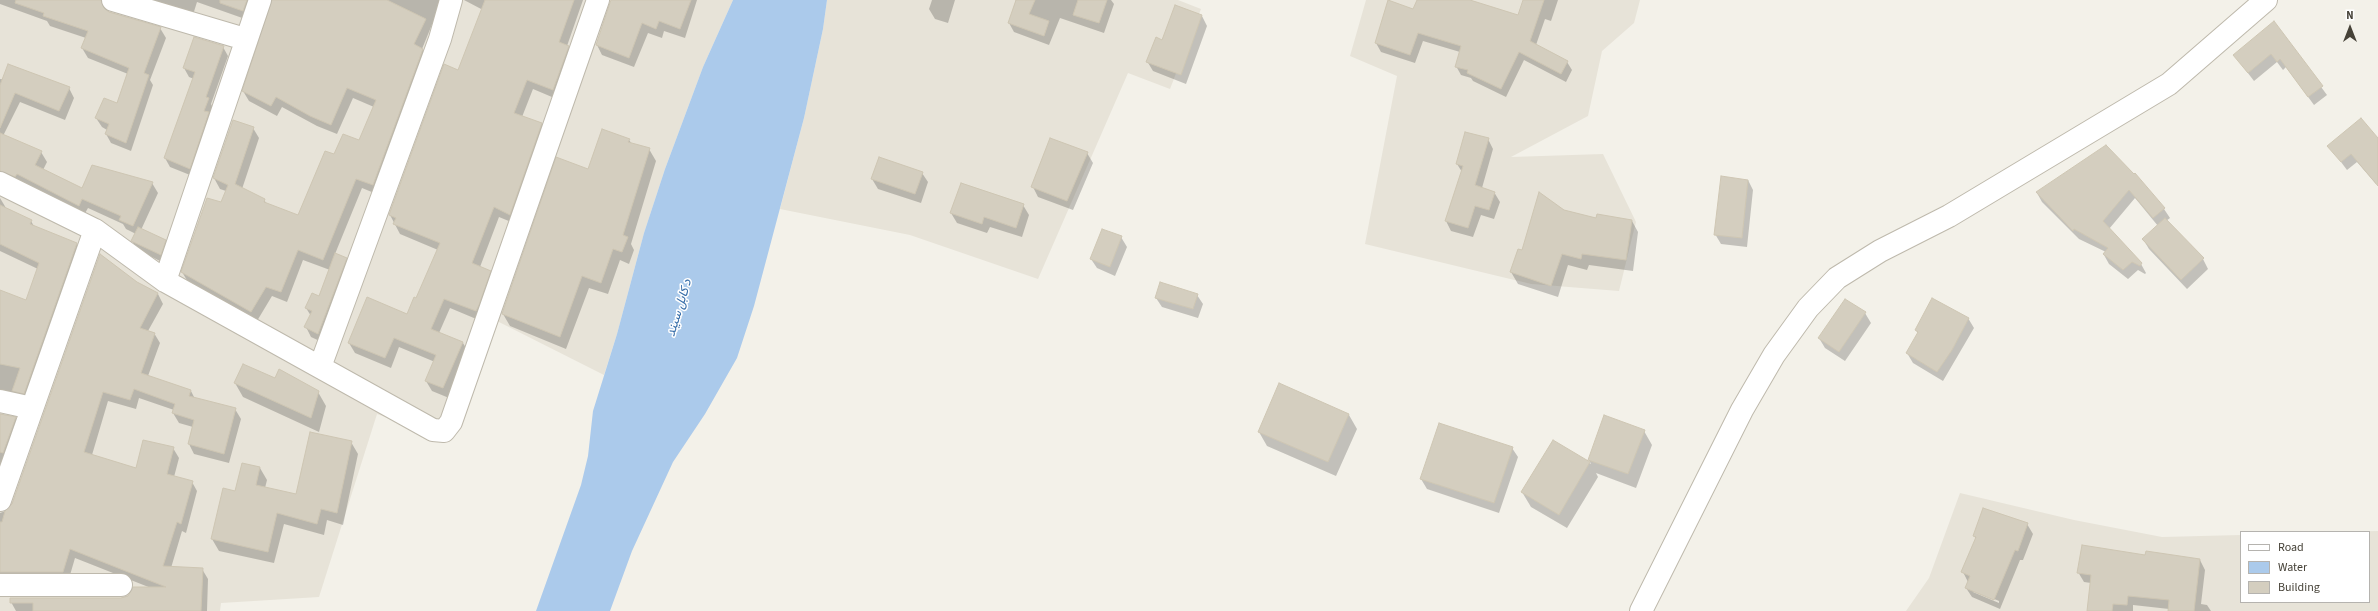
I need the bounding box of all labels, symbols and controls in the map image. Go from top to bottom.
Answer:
north arrow [2330,8,2370,48]
text: N [2346,8,2354,23]
water label: د کابل سيند [664,277,696,339]
legend [2240,531,2370,603]
text: Road [2278,539,2304,556]
text: Water [2278,559,2307,576]
text: Building [2278,579,2320,596]

